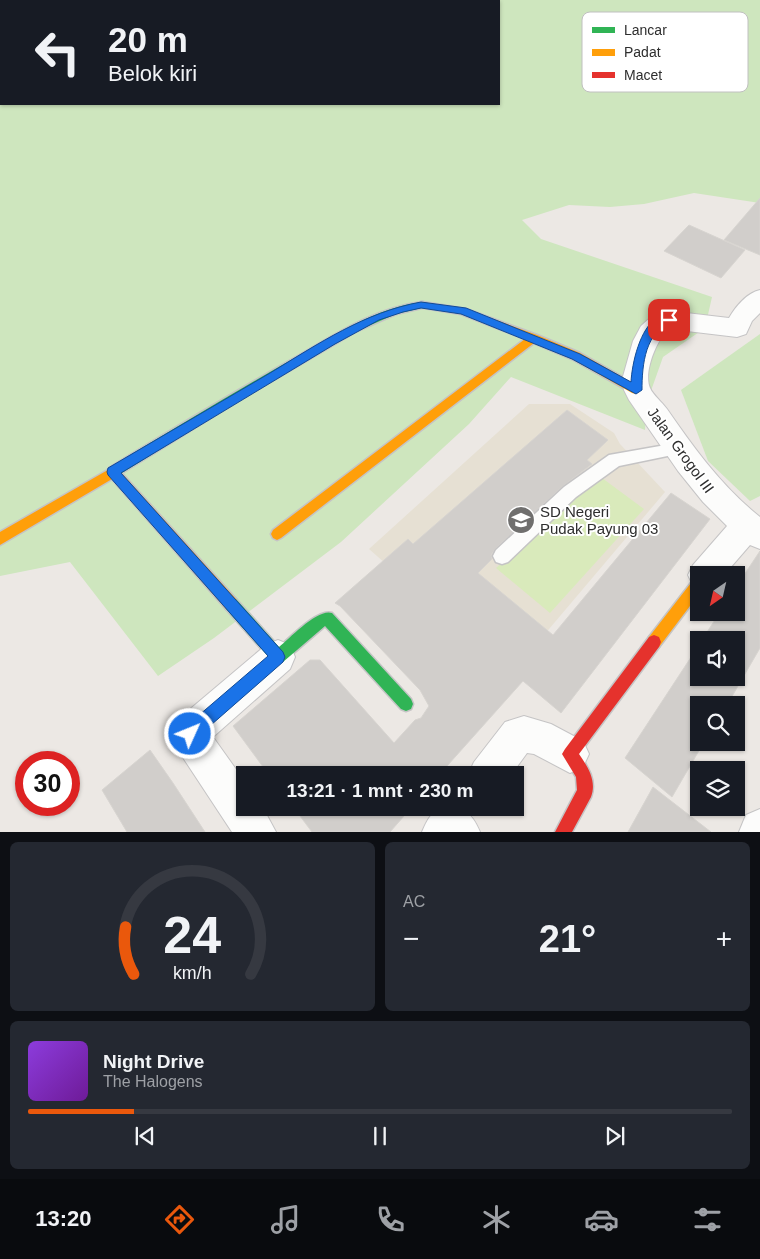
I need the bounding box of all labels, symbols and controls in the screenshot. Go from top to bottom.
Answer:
legend [582,12,748,92]
icon: left [25,20,90,85]
text: 20 m [108,20,188,59]
text: Lancar [624,22,667,38]
text: Padat [624,44,661,60]
text: Belok kiri [108,61,197,86]
text: Macet [624,67,662,83]
pin [648,299,690,341]
icon: arrive [655,306,683,334]
street label: Jalan Grogol III [644,404,718,496]
place label: SD Negeri Pudak Payung 03 [540,503,658,537]
school or university icon: SD Negeri Pudak Payung 03 [506,505,536,535]
north arrow [690,566,745,621]
map controls [690,566,745,816]
button: sound [690,631,745,686]
button: search [690,696,745,751]
position arrow [163,707,215,759]
speed limit sign: 30 [15,751,80,816]
button: layers [690,761,745,816]
text: 13:21 · 1 mnt · 230 m [287,780,473,801]
text: AC [403,893,425,910]
text: 24 [164,906,221,964]
text: 21° [539,918,596,960]
text: − [403,923,419,954]
text: + [716,923,732,954]
text: km/h [173,963,212,983]
text: Night Drive [103,1051,204,1072]
text: The Halogens [103,1073,203,1090]
icon: previous [131,1122,159,1150]
icon: pause [366,1122,394,1150]
icon: next [601,1122,629,1150]
icon: directions [162,1202,197,1237]
icon: music [268,1202,303,1237]
icon: phone [373,1202,408,1237]
icon: climate [479,1202,514,1237]
icon: car [584,1202,619,1237]
icon: filters [690,1202,725,1237]
text: 13:20 [35,1206,92,1231]

